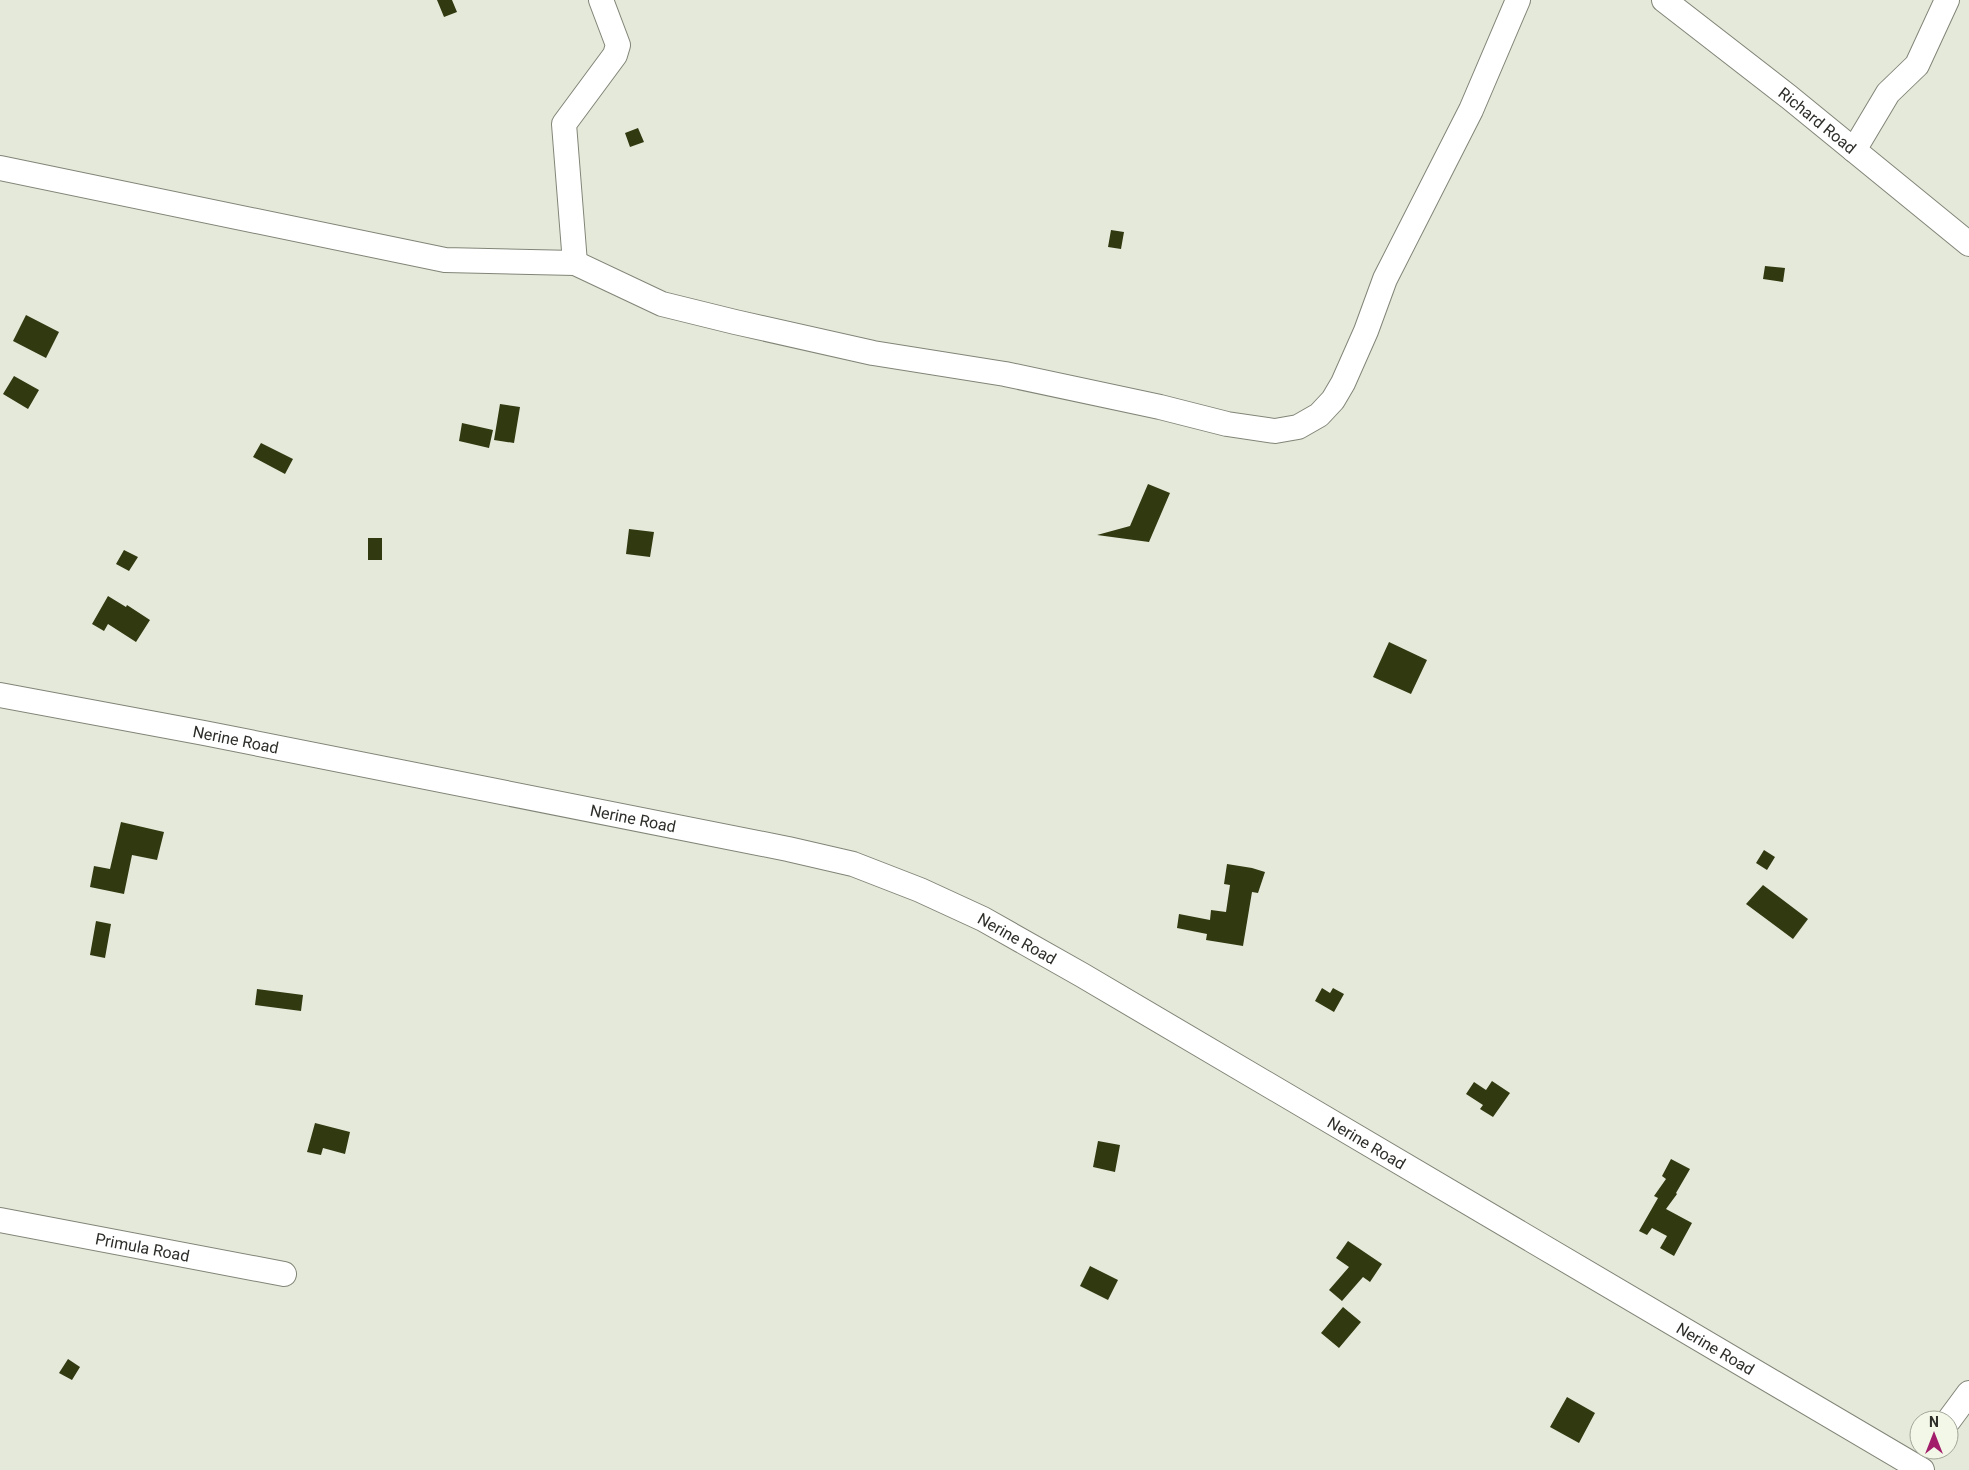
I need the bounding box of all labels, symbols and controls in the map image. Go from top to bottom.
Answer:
street label: Richard Road [1775,83,1860,158]
street label: Nerine Road [191,722,281,757]
street label: Nerine Road [588,800,678,836]
street label: Nerine Road [974,909,1060,968]
street label: Nerine Road [1324,1112,1409,1173]
street label: Primula Road [94,1229,191,1265]
street label: Nerine Road [1673,1318,1758,1379]
north arrow [1909,1410,1959,1460]
text: N [1929,1414,1939,1430]

